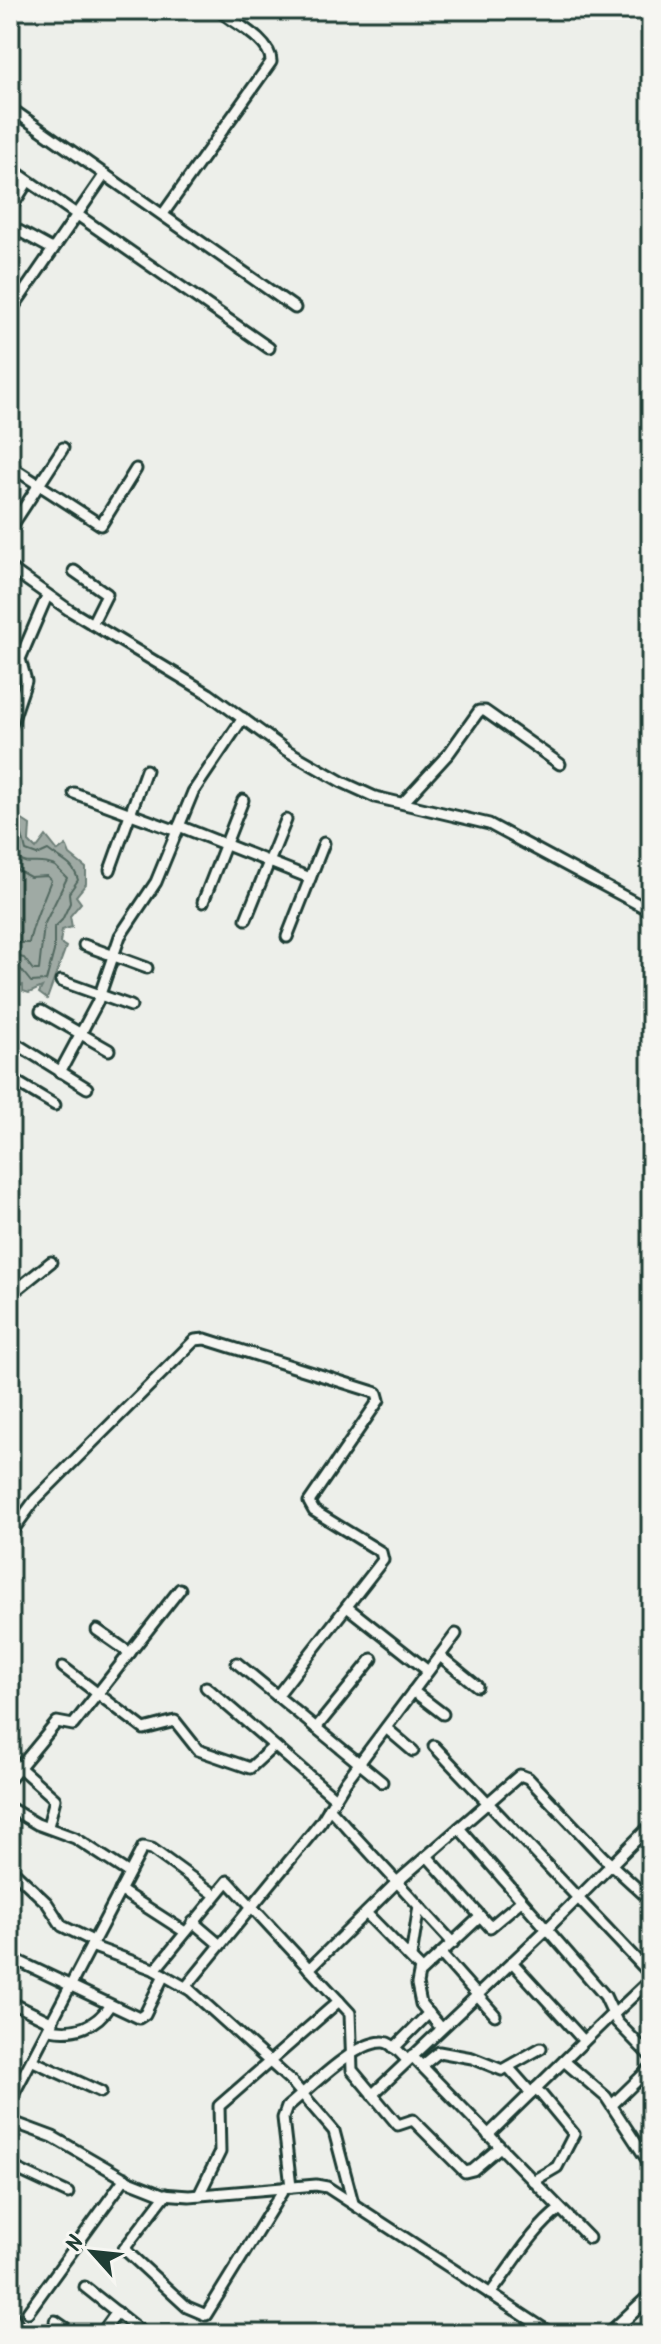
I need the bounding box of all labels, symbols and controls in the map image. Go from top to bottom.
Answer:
north arrow [52,2212,132,2292]
text: N [58,2230,95,2258]

